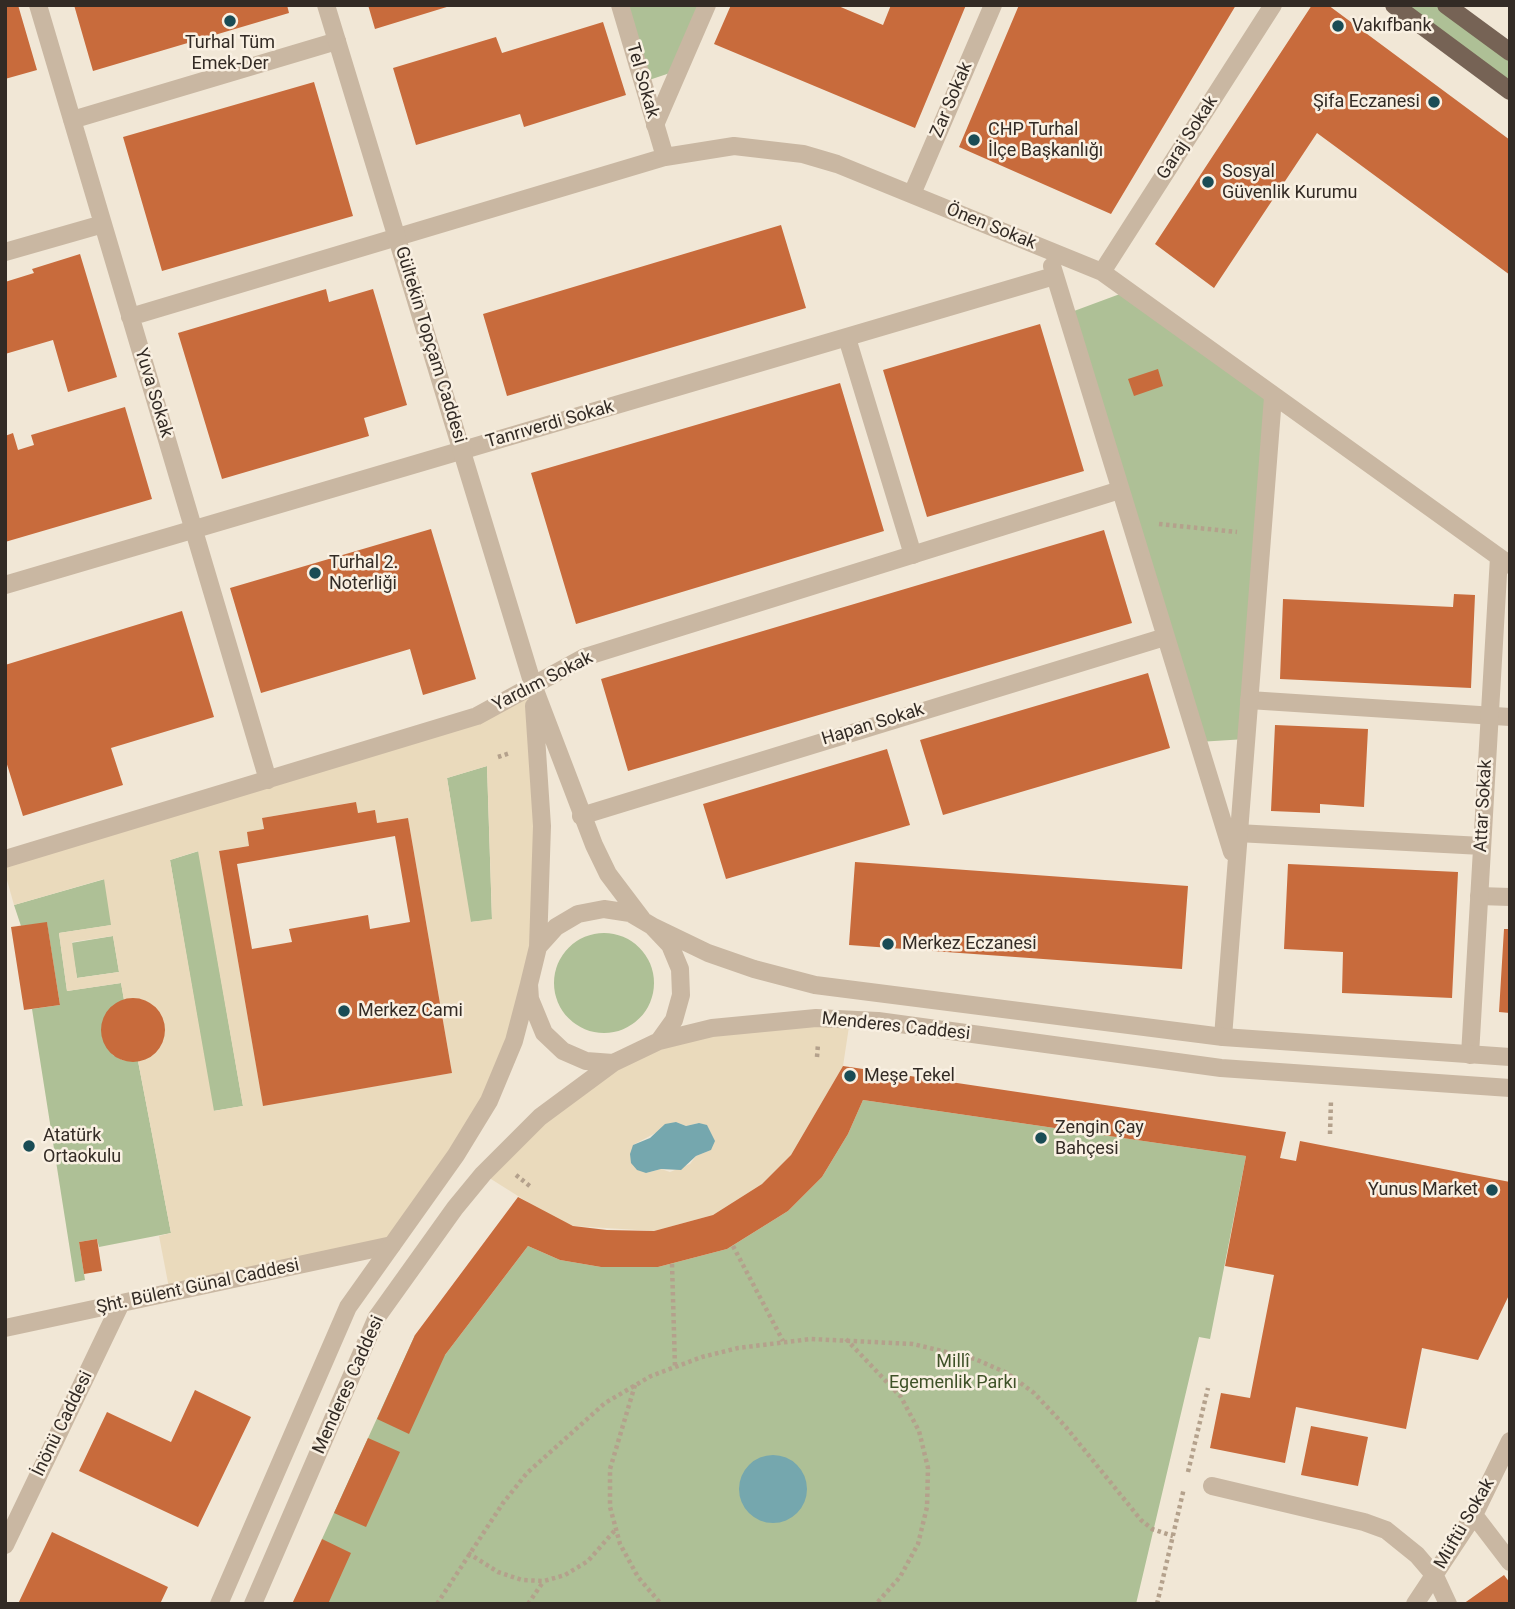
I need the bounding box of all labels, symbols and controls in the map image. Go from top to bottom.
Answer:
marker: Turhal Tüm Emek-Der [222,13,238,29]
place label: Vakıfbank [1352,15,1432,37]
marker: Vakıfbank [1330,18,1346,34]
place label: Turhal Tüm Emek-Der [185,32,275,74]
street label: Tel Sokak [621,41,663,121]
street label: Zar Sokak [926,59,978,141]
place label: Şifa Eczanesi [1313,91,1420,113]
street label: Garaj Sokak [1153,92,1223,184]
marker: Şifa Eczanesi [1426,94,1442,110]
place label: CHP Turhal İlçe Başkanlığı [988,119,1103,162]
marker: CHP Turhal İlçe Başkanlığı [966,132,982,148]
place label: Sosyal Güvenlik Kurumu [1222,161,1357,204]
marker: Sosyal Güvenlik Kurumu [1200,174,1216,190]
street label: Önen Sokak [943,199,1039,255]
street label: Gültekin Topçam Caddesi [390,244,470,446]
street label: Yuva Sokak [129,346,177,440]
street label: Tanrıverdi Sokak [484,396,616,454]
place label: Turhal 2. Noterliği [329,552,398,594]
marker: Turhal 2. Noterliği [307,565,323,581]
street label: Yardım Sokak [489,647,597,717]
street label: Hapan Sokak [819,699,927,751]
street label: Attar Sokak [1471,759,1497,853]
place label: Merkez Eczanesi [902,933,1037,955]
marker: Merkez Eczanesi [880,936,896,952]
place label: Merkez Cami [358,1000,463,1022]
marker: Merkez Cami [336,1003,352,1019]
street label: Menderes Caddesi [821,1008,971,1046]
place label: Meşe Tekel [864,1065,955,1087]
marker: Meşe Tekel [842,1068,858,1084]
place label: Zengin Çay Bahçesi [1055,1117,1144,1160]
place label: Atatürk Ortaokulu [43,1125,121,1168]
marker: Zengin Çay Bahçesi [1033,1130,1049,1146]
marker: Atatürk Ortaokulu [21,1138,37,1154]
place label: Yunus Market [1368,1179,1478,1201]
marker: Yunus Market [1484,1182,1500,1198]
street label: Şht. Bülent Günal Caddesi [95,1255,301,1319]
street label: Menderes Caddesi [309,1312,389,1458]
park label: Millî Egemenlik Parkı [889,1351,1017,1394]
street label: İnönü Caddesi [28,1368,98,1480]
street label: Müftü Sokak [1430,1475,1500,1573]

